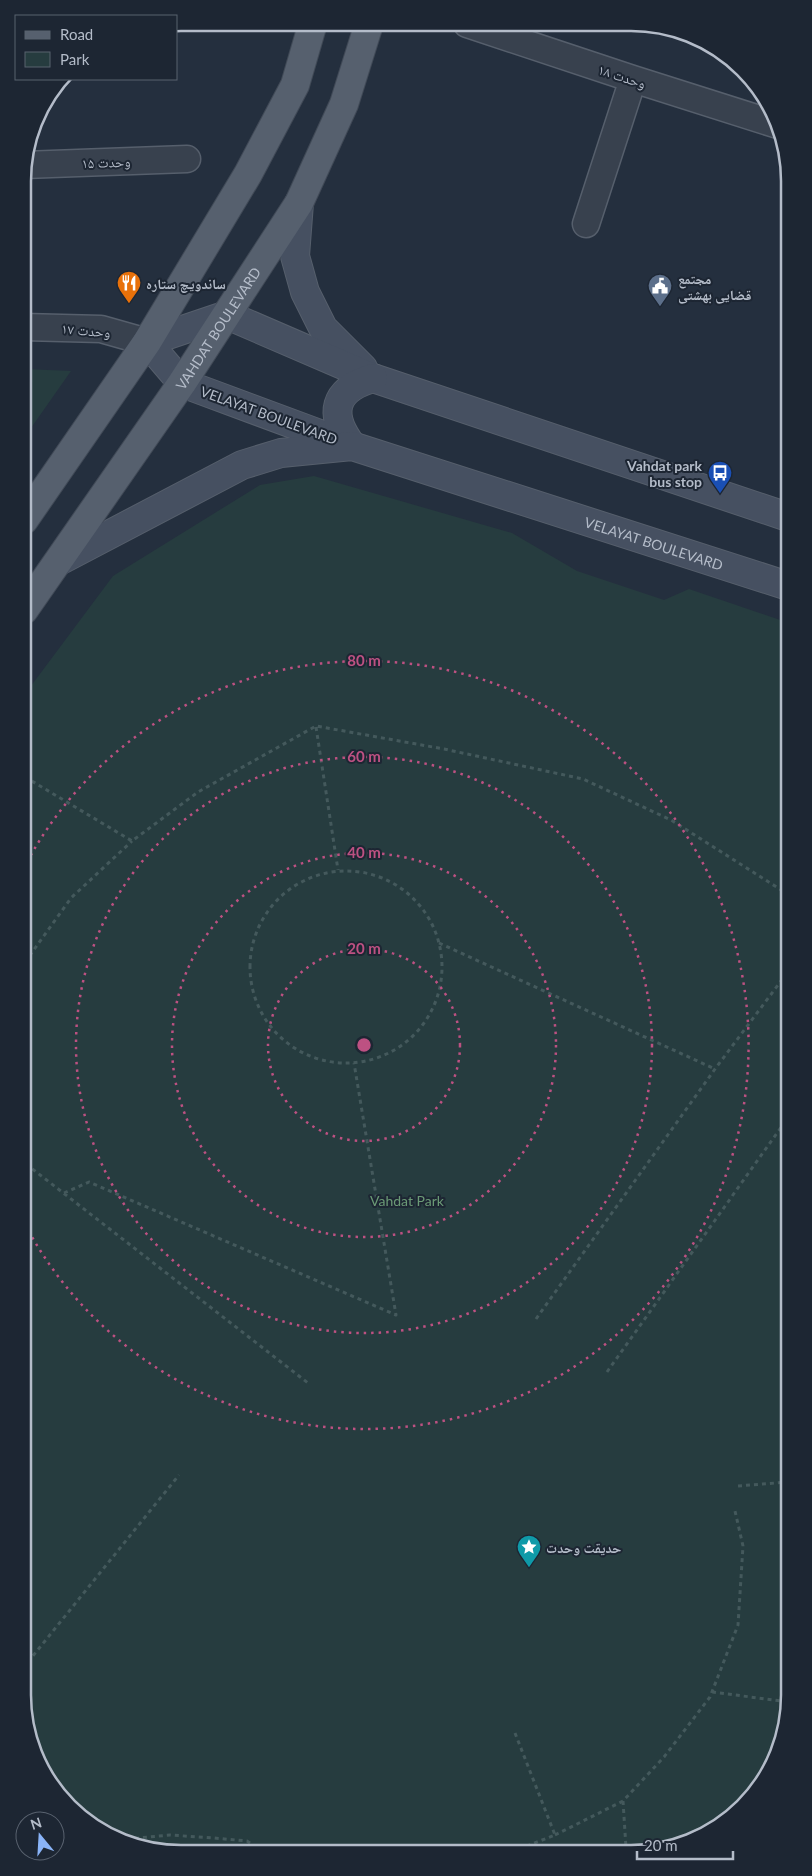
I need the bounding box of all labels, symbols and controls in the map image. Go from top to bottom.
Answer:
legend [15,15,178,80]
text: Road [60,25,93,43]
text: Park [60,50,90,68]
street label: وحدت ۱۸ [596,60,648,93]
street label: وحدت ۱۵ [81,153,131,172]
street label: VAHDAT BOULEVARD [172,264,264,393]
restaurant icon: ساندویچ ستاره [116,270,142,304]
place label: مجتمع قضایی بهشتی [678,270,752,304]
public building icon: مجتمع قضایی بهشتی [647,273,673,307]
place label: ساندویچ ستاره [146,275,226,293]
street label: وحدت ۱۷ [61,319,111,342]
street label: VELAYAT BOULEVARD [198,382,340,448]
place label: Vahdat park bus stop [626,457,703,490]
bus stop icon: Vahdat park bus stop [707,460,733,494]
street label: VELAYAT BOULEVARD [583,513,725,573]
text: 80 m [347,651,381,669]
text: 60 m [347,747,381,765]
text: 40 m [347,843,381,861]
text: 20 m [347,939,381,957]
centre of rings [355,1036,373,1054]
park label: Vahdat Park [370,1192,445,1209]
place icon: حدیقت وحدت [516,1534,542,1568]
place label: حدیقت وحدت [546,1539,621,1556]
north arrow [15,1811,65,1861]
text: N [28,1813,44,1833]
scale bar [637,1828,733,1860]
text: 20 m [644,1836,678,1854]

